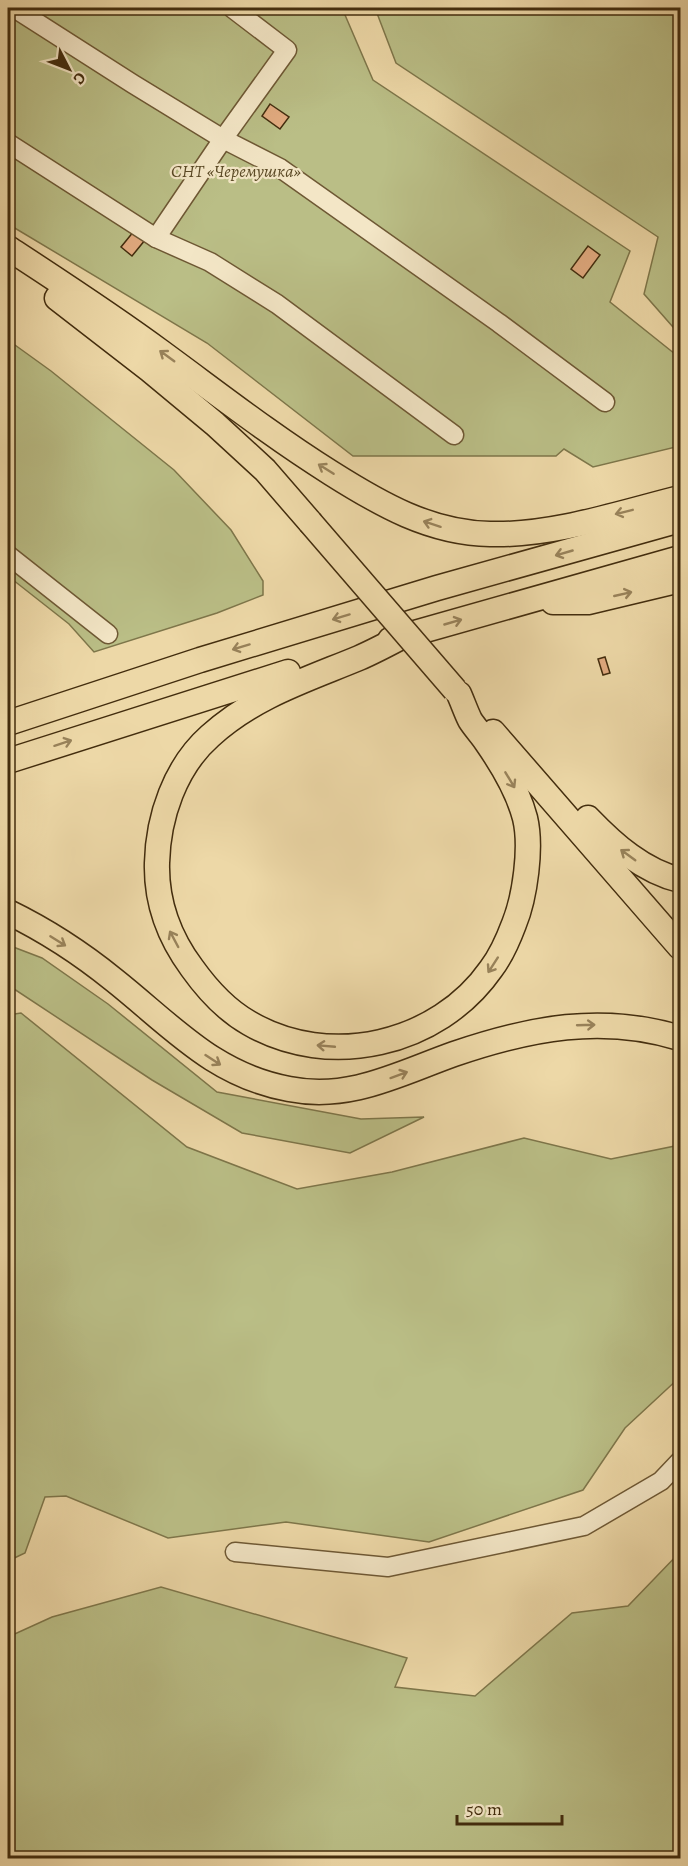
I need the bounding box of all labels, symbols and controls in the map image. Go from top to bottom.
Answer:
north arrow [39,39,99,99]
text: С [68,67,91,89]
park label: СНТ «Черемушка» [171,159,302,183]
one-way arrow [159,350,175,362]
one-way arrow [317,463,334,476]
one-way arrow [614,506,633,518]
one-way arrow [423,518,442,529]
one-way arrow [554,548,573,559]
one-way arrow [613,587,632,599]
one-way arrow [332,612,351,623]
one-way arrow [443,616,462,627]
one-way arrow [232,642,251,653]
one-way arrow [53,737,72,748]
one-way arrow [504,771,516,788]
one-way arrow [621,848,637,861]
one-way arrow [168,931,180,948]
one-way arrow [49,936,66,948]
one-way arrow [487,956,499,973]
one-way arrow [576,1020,596,1031]
one-way arrow [317,1040,337,1051]
one-way arrow [204,1054,221,1066]
one-way arrow [389,1069,408,1080]
scale bar [457,1788,562,1826]
text: 50 m [466,1797,502,1821]

